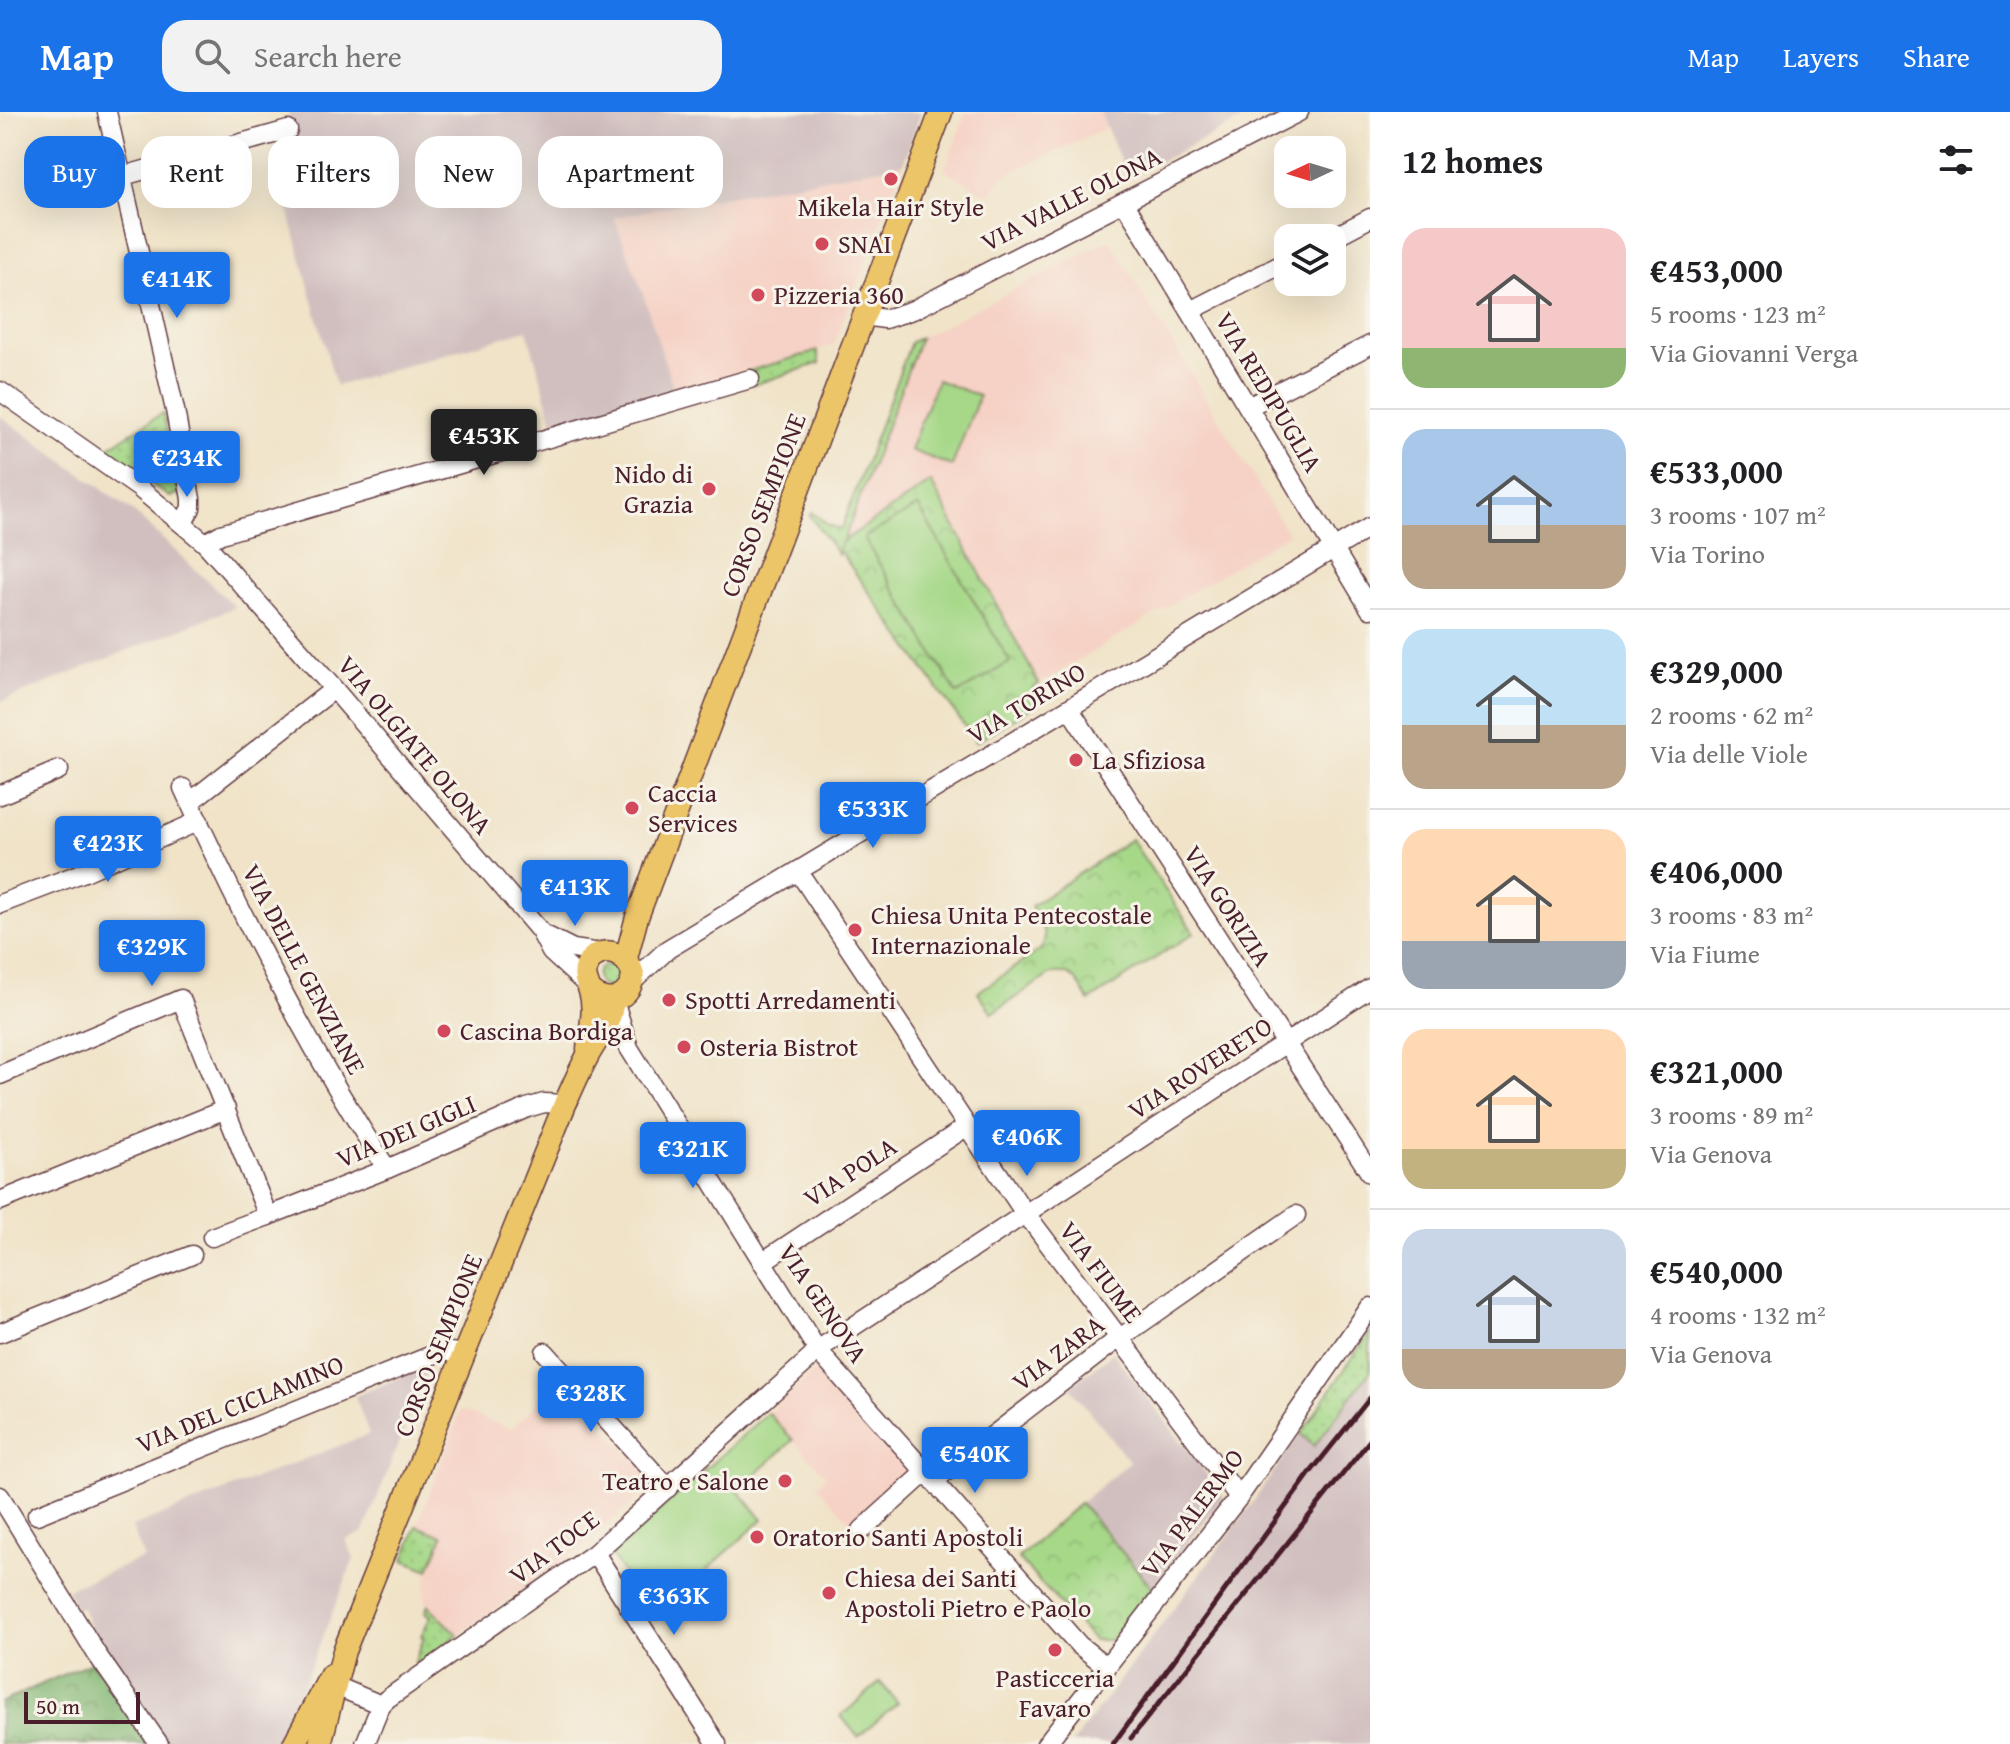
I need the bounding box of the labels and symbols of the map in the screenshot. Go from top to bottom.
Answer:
street label: VIA VALLE OLONA [974,136,1168,261]
north arrow [1274,136,1346,208]
marker: Mikela Hair Style [882,170,900,188]
place label: Mikela Hair Style [798,187,984,226]
place label: SNAI [838,224,891,263]
marker: SNAI [813,235,831,253]
pin: €414K [121,252,233,320]
place label: Pizzeria 360 [774,275,904,314]
marker: Pizzeria 360 [749,286,767,304]
street label: VIA REDIPUGLIA [1206,304,1333,480]
street label: CORSO SEMPIONE [710,407,816,602]
pin: €453K [428,409,540,477]
pin: €234K [131,431,243,499]
place label: Nido di Grazia [615,454,694,523]
marker: Nido di Grazia [700,480,718,498]
street label: VIA OLGIATE OLONA [329,647,502,843]
street label: VIA TORINO [959,652,1093,753]
place label: La Sfiziosa [1092,740,1206,779]
marker: La Sfiziosa [1067,751,1085,769]
place label: Caccia Services [648,773,738,842]
pin: €533K [817,782,929,850]
marker: Caccia Services [623,799,641,817]
pin: €423K [52,816,164,884]
street label: VIA GORIZIA [1174,837,1283,974]
street label: VIA DELLE GENZIANE [233,857,376,1081]
pin: €413K [519,860,631,928]
place label: Chiesa Unita Pentecostale Internazionale [871,895,1152,964]
pin: €329K [96,920,208,988]
marker: Chiesa Unita Pentecostale Internazionale [846,921,864,939]
place label: Spotti Arredamenti [685,980,896,1019]
marker: Spotti Arredamenti [660,991,678,1009]
street label: VIA ROVERETO [1120,1006,1280,1129]
place label: Cascina Bordiga [460,1011,634,1050]
marker: Cascina Bordiga [435,1022,453,1040]
place label: Osteria Bistrot [700,1027,858,1066]
marker: Osteria Bistrot [675,1038,693,1056]
street label: VIA DEI GIGLI [330,1084,482,1178]
pin: €406K [971,1110,1083,1178]
pin: €321K [637,1122,749,1190]
street label: VIA POLA [795,1127,904,1216]
street label: VIA FIUME [1050,1213,1153,1331]
street label: VIA GENOVA [769,1235,878,1371]
street label: CORSO SEMPIONE [383,1247,492,1442]
street label: VIA ZARA [1003,1305,1112,1400]
street label: VIA DEL CICLAMINO [130,1344,349,1463]
pin: €328K [535,1366,647,1434]
pin: €540K [919,1427,1031,1495]
street label: VIA PALERMO [1130,1440,1253,1585]
place label: Teatro e Salone [602,1461,769,1500]
marker: Teatro e Salone [776,1472,794,1490]
street label: VIA TOCE [500,1500,607,1594]
place label: Oratorio Santi Apostoli [773,1517,1023,1556]
marker: Oratorio Santi Apostoli [748,1528,766,1546]
place label: Chiesa dei Santi Apostoli Pietro e Paolo [845,1558,1091,1627]
pin: €363K [618,1569,730,1637]
marker: Chiesa dei Santi Apostoli Pietro e Paolo [820,1584,838,1602]
marker: Pasticceria Favaro [1046,1641,1064,1659]
place label: Pasticceria Favaro [996,1658,1115,1727]
scale bar [24,1688,140,1724]

